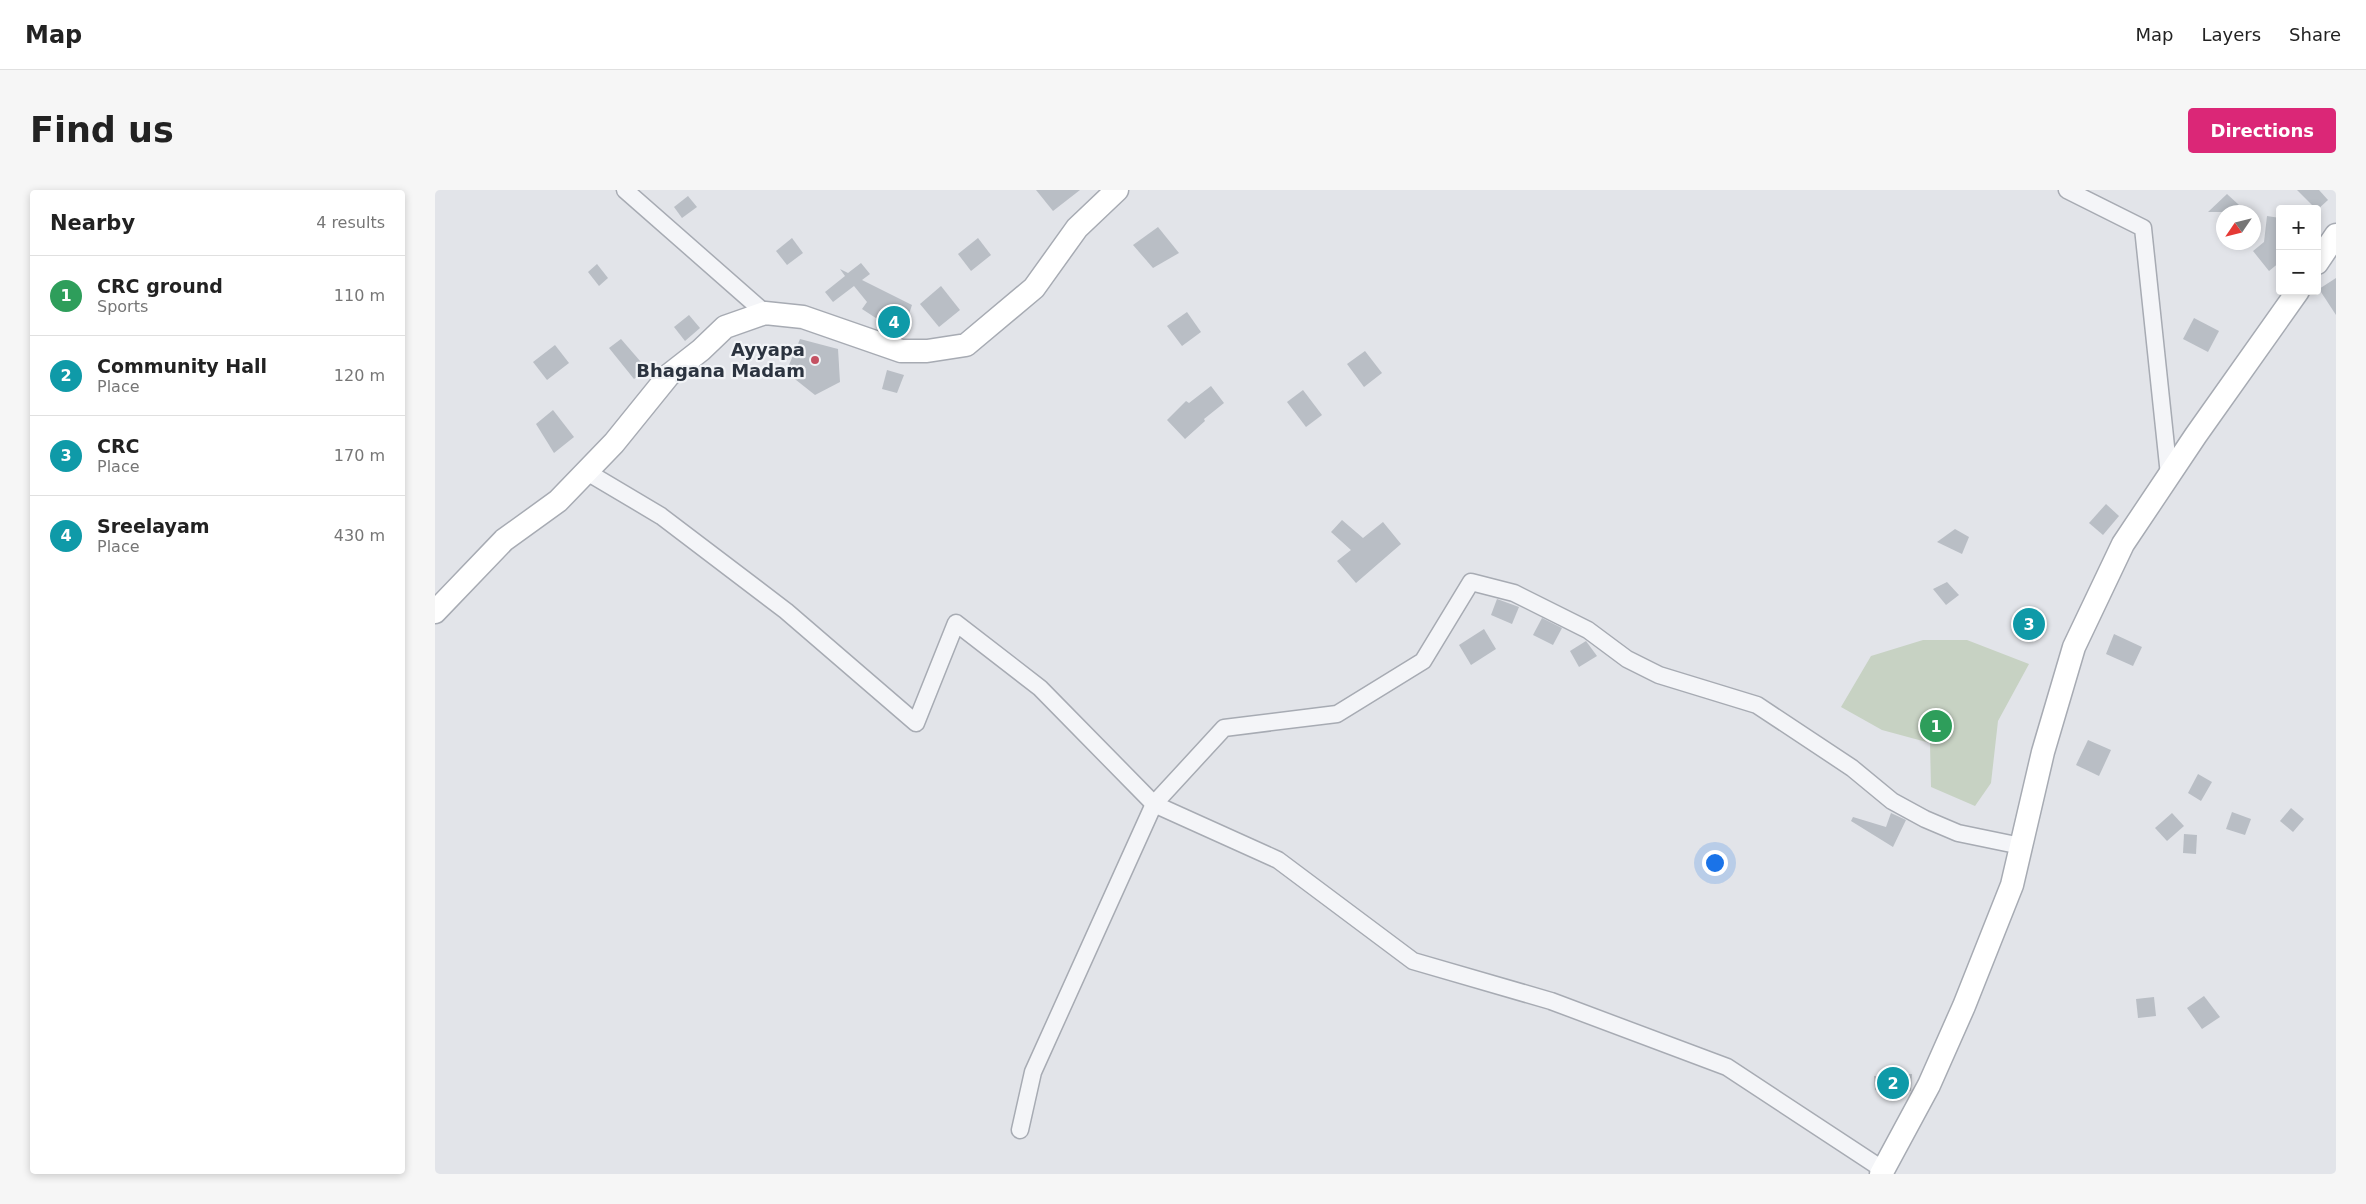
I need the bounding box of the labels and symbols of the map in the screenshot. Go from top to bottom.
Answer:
north arrow [2216,205,2261,250]
pin: 4 [878,303,910,341]
place label: Ayyapa Bhagana Madam [636,339,805,381]
marker: Ayyapa Bhagana Madam [809,354,821,366]
pin: 3 [2013,605,2045,643]
pin: 1 [1920,707,1952,745]
your location [1702,850,1728,876]
pin: 2 [1877,1064,1909,1102]

